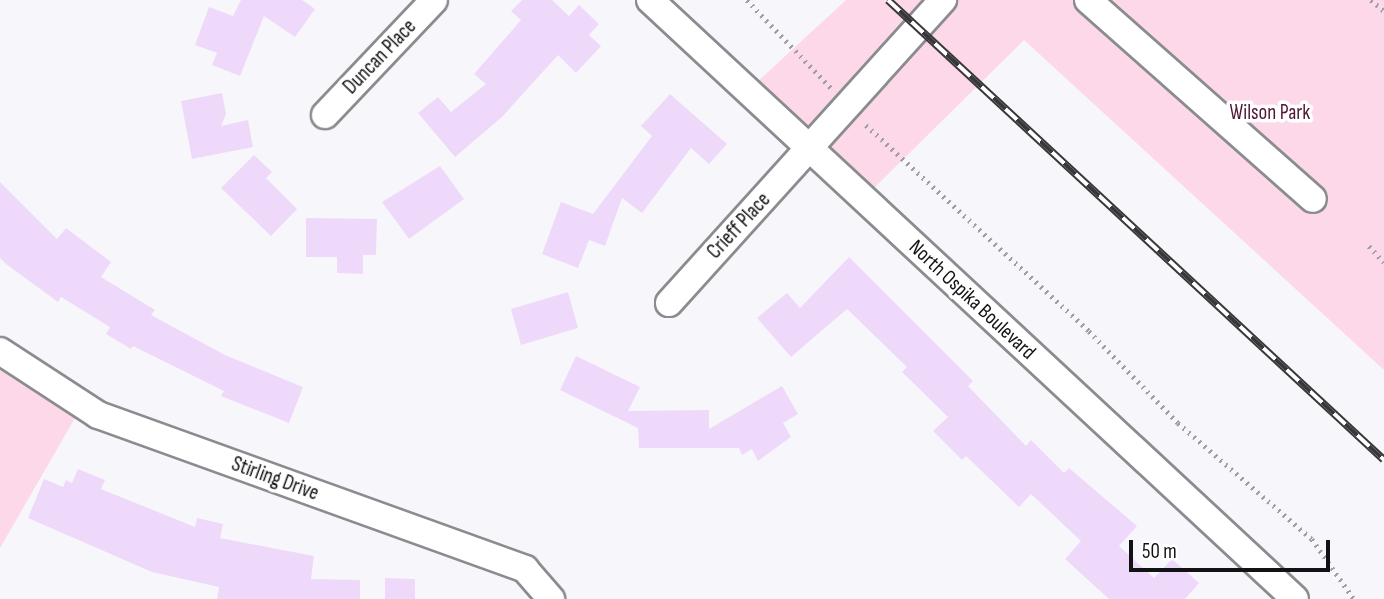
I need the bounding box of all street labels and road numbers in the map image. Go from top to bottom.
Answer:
street label: Duncan Place [338,14,422,100]
street label: Crieff Place [702,188,776,264]
street label: North Ospika Boulevard [904,235,1040,365]
street label: Stirling Drive [228,452,322,506]

